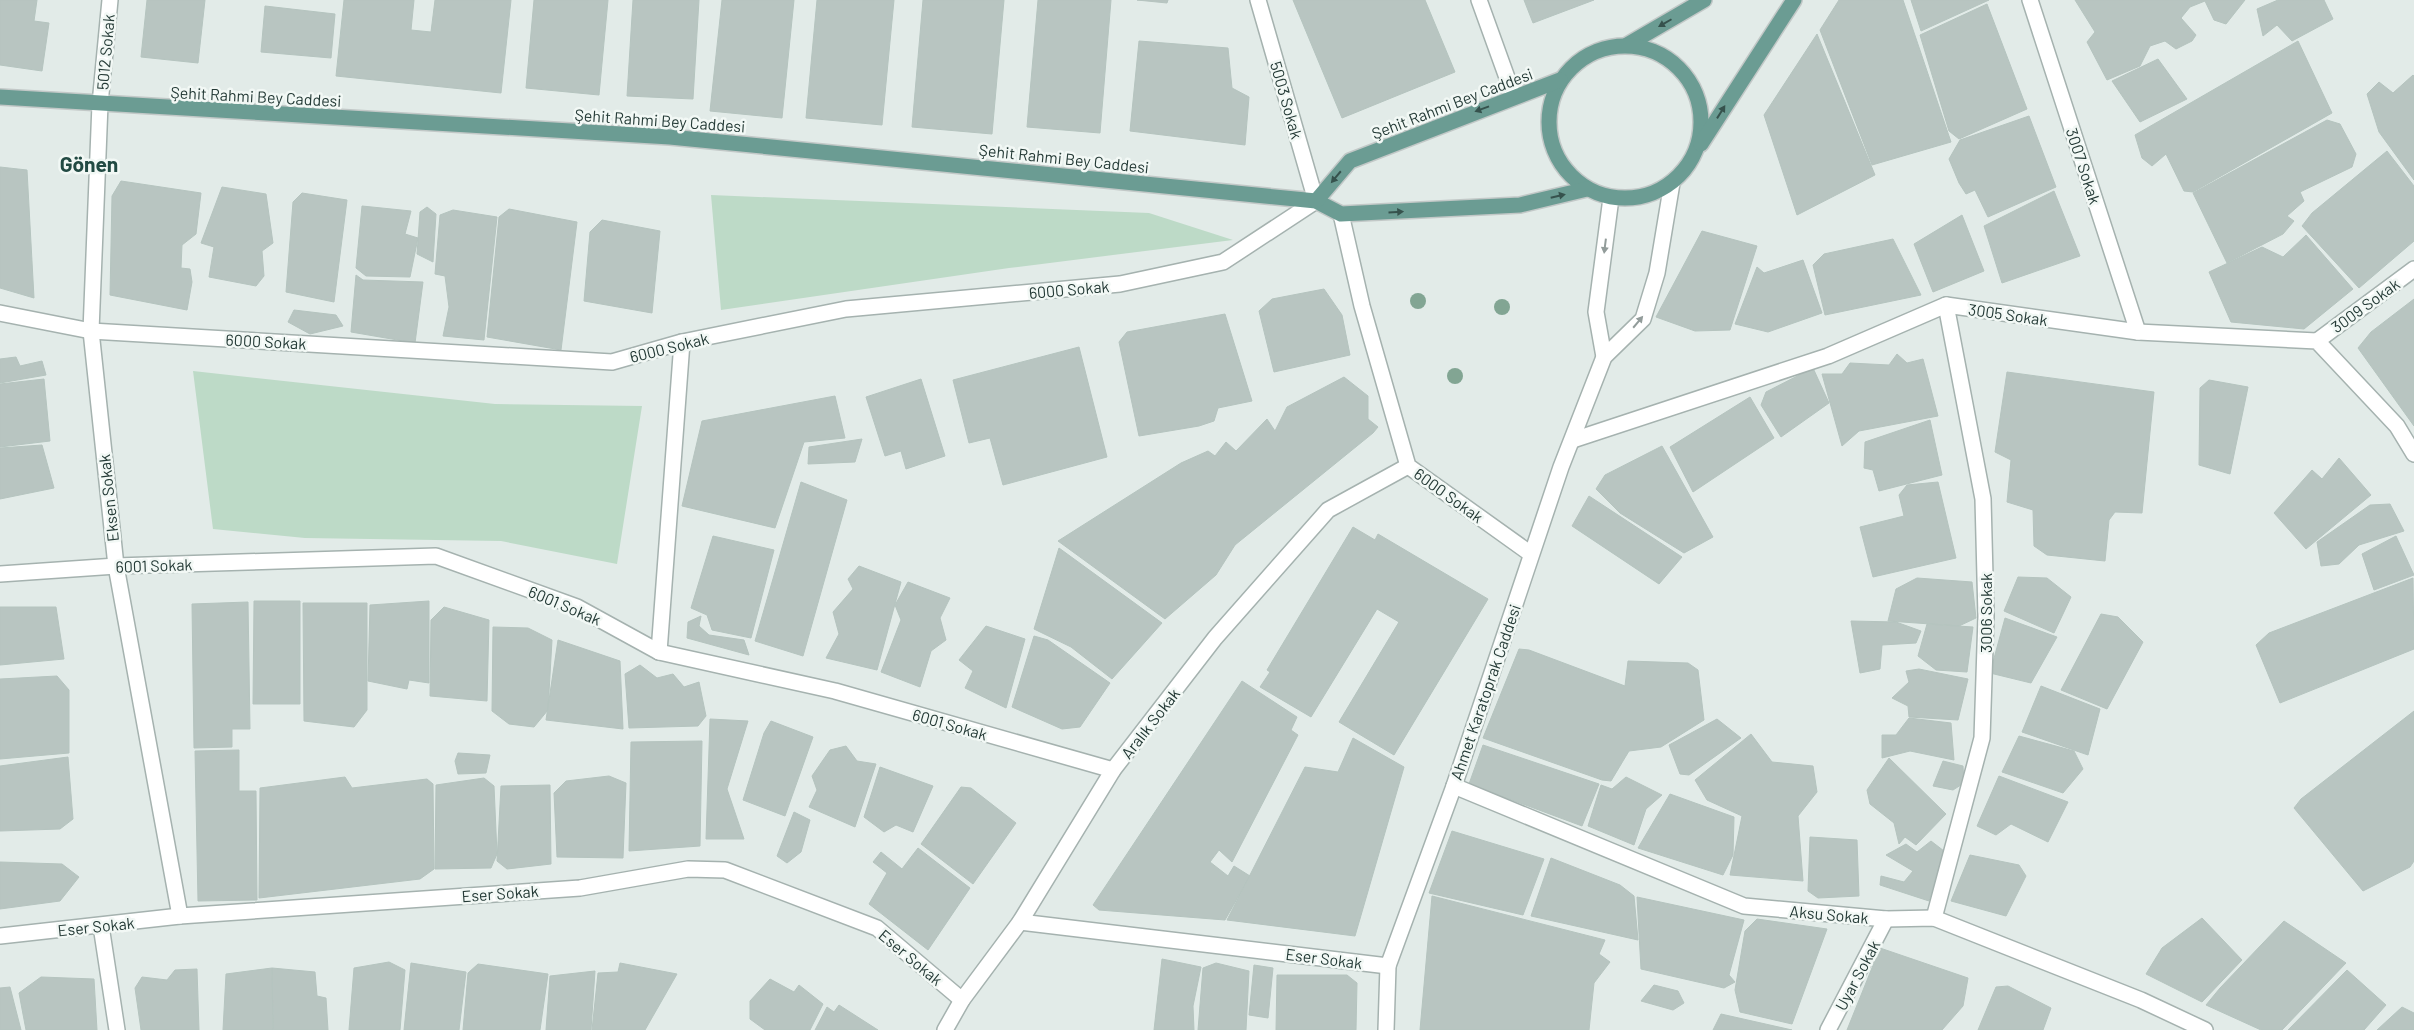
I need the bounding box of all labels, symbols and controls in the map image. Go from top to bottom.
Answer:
street label: 5012 Sokak [92,13,118,91]
one-way arrow [1659,18,1672,27]
street label: 5003 Sokak [1267,59,1307,141]
street label: Şehit Rahmi Bey Caddesi [1369,63,1535,143]
street label: Şehit Rahmi Bey Caddesi [170,82,342,110]
street label: Şehit Rahmi Bey Caddesi [574,105,746,135]
one-way arrow [1474,105,1489,113]
one-way arrow [1716,105,1726,119]
street label: 3007 Sokak [2063,125,2105,207]
street label: Şehit Rahmi Bey Caddesi [978,140,1150,176]
district label: Gönen [60,151,118,176]
one-way arrow [1331,170,1342,183]
one-way arrow [1550,192,1565,200]
one-way arrow [1389,207,1405,215]
one-way arrow [1600,239,1608,255]
street label: 3009 Sokak [2327,274,2403,336]
street label: 6000 Sokak [1028,276,1110,302]
street label: 3005 Sokak [1967,299,2049,329]
one-way arrow [1633,316,1644,329]
street label: 6000 Sokak [628,328,710,366]
street label: 6000 Sokak [225,329,307,353]
street label: Eksen Sokak [94,453,122,543]
street label: 6000 Sokak [1411,464,1487,526]
street label: 6001 Sokak [115,554,193,576]
street label: 3006 Sokak [1976,573,1995,653]
street label: 6001 Sokak [526,581,604,629]
street label: Ahmet Karatoprak Caddesi [1446,602,1524,782]
street label: Aralık Sokak [1117,684,1183,762]
street label: 6001 Sokak [910,704,990,744]
street label: Eser Sokak [461,881,539,905]
street label: Aksu Sokak [1789,901,1869,927]
street label: Eser Sokak [57,913,135,939]
street label: Eser Sokak [875,925,947,989]
street label: Uyar Sokak [1831,937,1883,1013]
street label: Eser Sokak [1285,944,1363,972]

